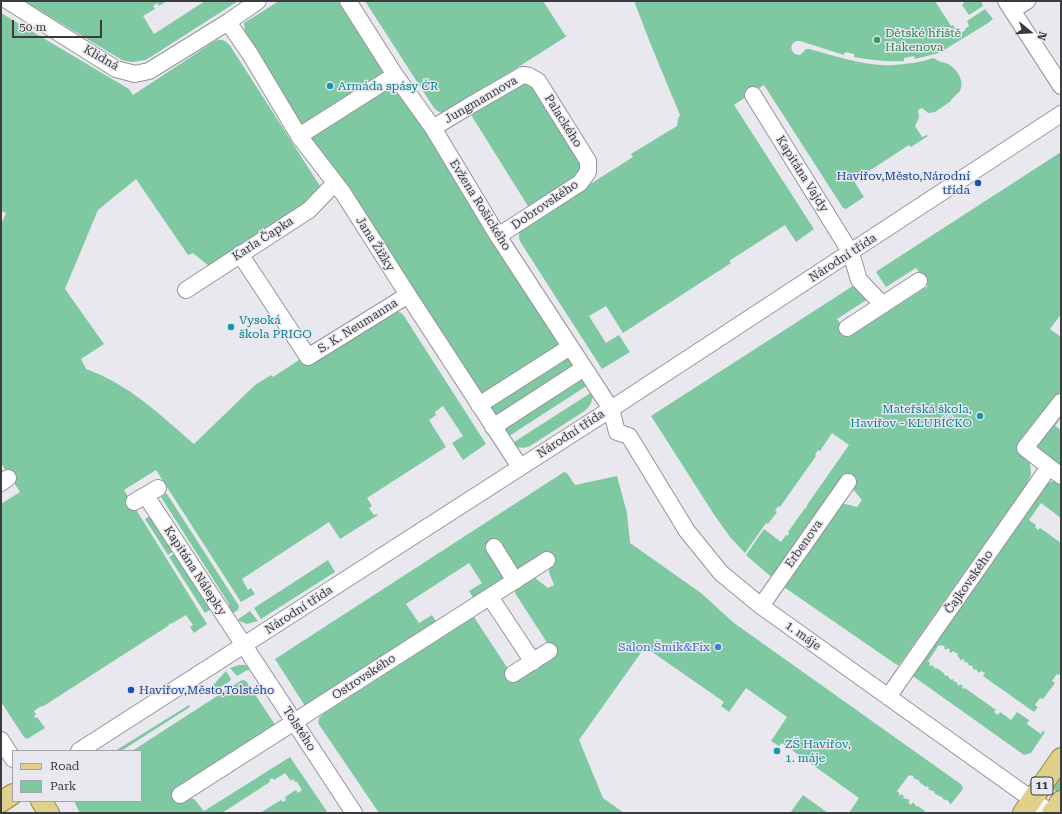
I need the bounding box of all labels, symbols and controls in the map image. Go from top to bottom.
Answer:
scale bar [14,12,104,38]
north arrow [1010,12,1050,52]
text: 50 m [19,20,46,34]
place label: Dětské hřiště Hakenova [885,26,961,54]
text: N [1034,30,1049,42]
marker: Dětské hřiště Hakenova [872,35,882,45]
street label: Klidná [81,42,121,74]
street label: Jungmannova [442,73,520,127]
place label: Armáda spásy ČR [338,79,438,93]
marker: Armáda spásy ČR [325,81,335,91]
street label: Palackého [541,92,585,150]
street label: Kapitána Vajdy [773,133,831,215]
street label: Evžena Rošického [446,157,514,253]
place label: Havířov,Město,Národní třída [836,169,970,197]
street label: Dobrovského [509,177,581,233]
marker: Havířov,Město,Národní třída [973,178,983,188]
street label: Karla Čapka [230,214,296,264]
street label: Jana Žižky [353,214,397,274]
street label: Národní třída [806,231,880,285]
street label: S. K. Neumanna [315,296,401,356]
place label: Vysoká škola PRIGO [239,313,312,341]
marker: Vysoká škola PRIGO [226,322,236,332]
place label: Mateřská škola, Havířov - KLUBÍČKO [850,402,972,430]
street label: Národní třída [534,407,608,461]
marker: Mateřská škola, Havířov - KLUBÍČKO [975,411,985,421]
street label: Erbenova [782,517,826,571]
street label: Kapitána Nálepky [161,524,229,618]
street label: Čajkovského [942,547,996,617]
street label: Národní třída [262,583,336,637]
street label: 1. máje [782,618,824,654]
place label: Salon Šmik&Fix [618,640,710,654]
marker: Salon Šmik&Fix [713,642,723,652]
street label: Ostrovského [329,651,399,703]
place label: Havířov,Město,Tolstého [139,683,274,697]
marker: Havířov,Město,Tolstého [126,685,136,695]
street label: Tolstého [279,704,319,754]
place label: ZŠ Havířov, 1. máje [785,737,851,765]
marker: ZŠ Havířov, 1. máje [772,746,782,756]
legend [12,750,142,802]
text: Road [50,759,79,773]
road number: 11 [1031,777,1053,795]
text: Park [50,779,76,793]

